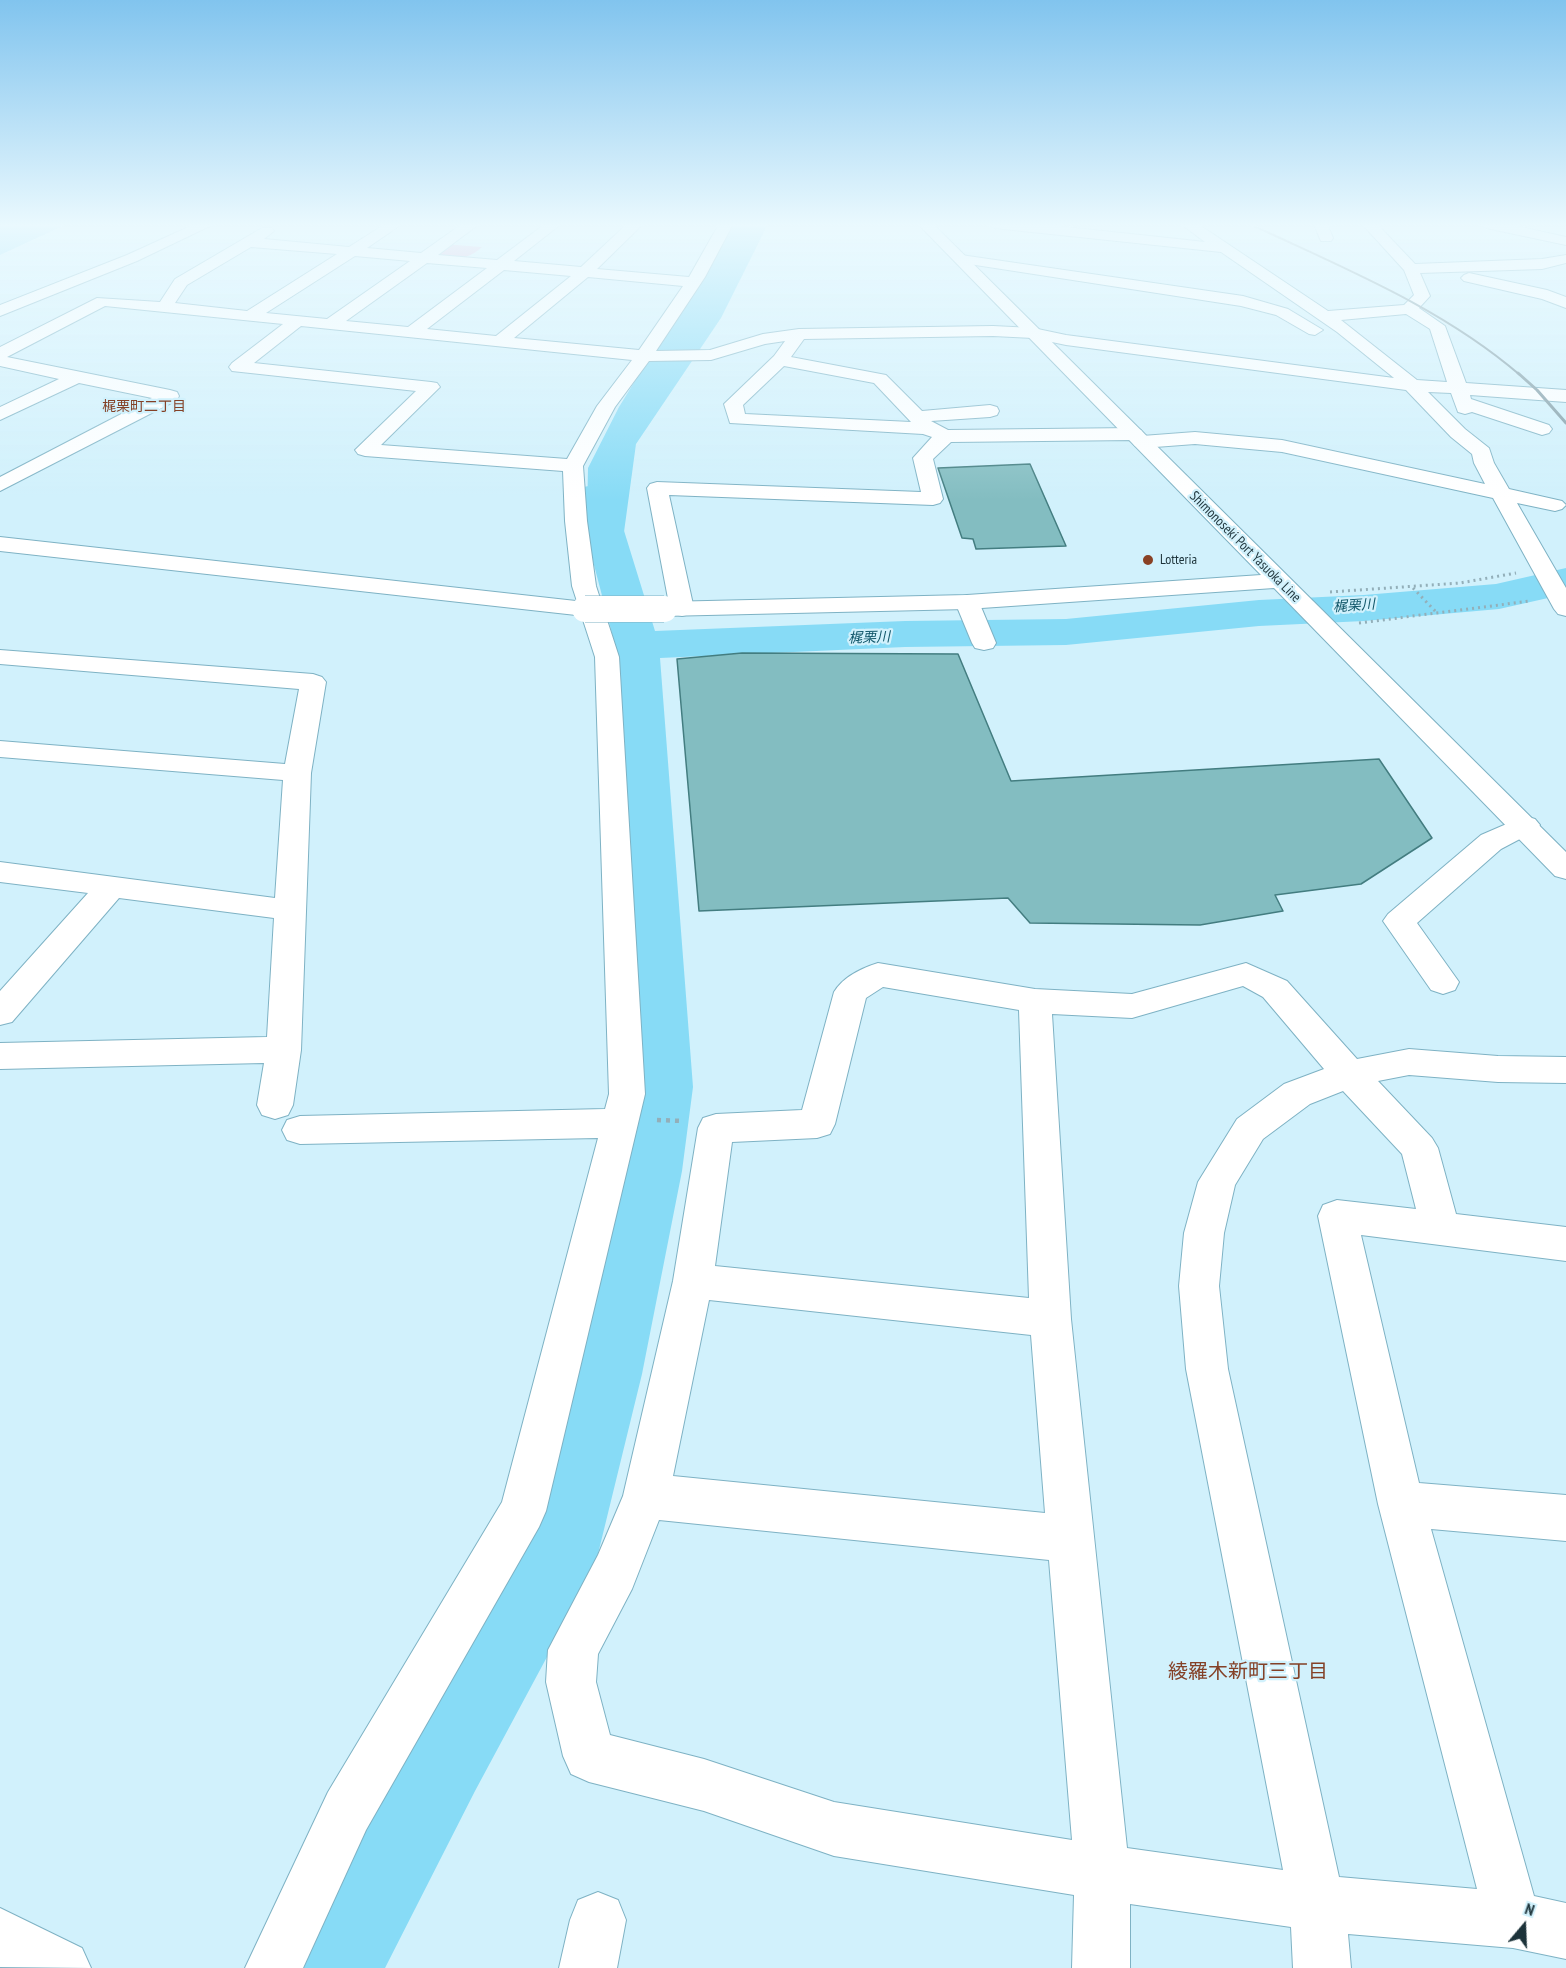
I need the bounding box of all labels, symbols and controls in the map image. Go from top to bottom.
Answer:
district label: 梶栗町二丁目 [102,399,186,415]
street label: Shimonoseki Port Yasuoka Line [1186,488,1304,606]
place label: Lotteria [1160,552,1197,568]
marker: Lotteria [1141,553,1155,567]
water label: 梶栗川 [1332,596,1376,616]
water label: 梶栗川 [848,629,890,647]
district label: 綾羅木新町三丁目 [1168,1660,1328,1684]
north arrow [1494,1896,1554,1956]
text: N [1523,1898,1537,1920]

